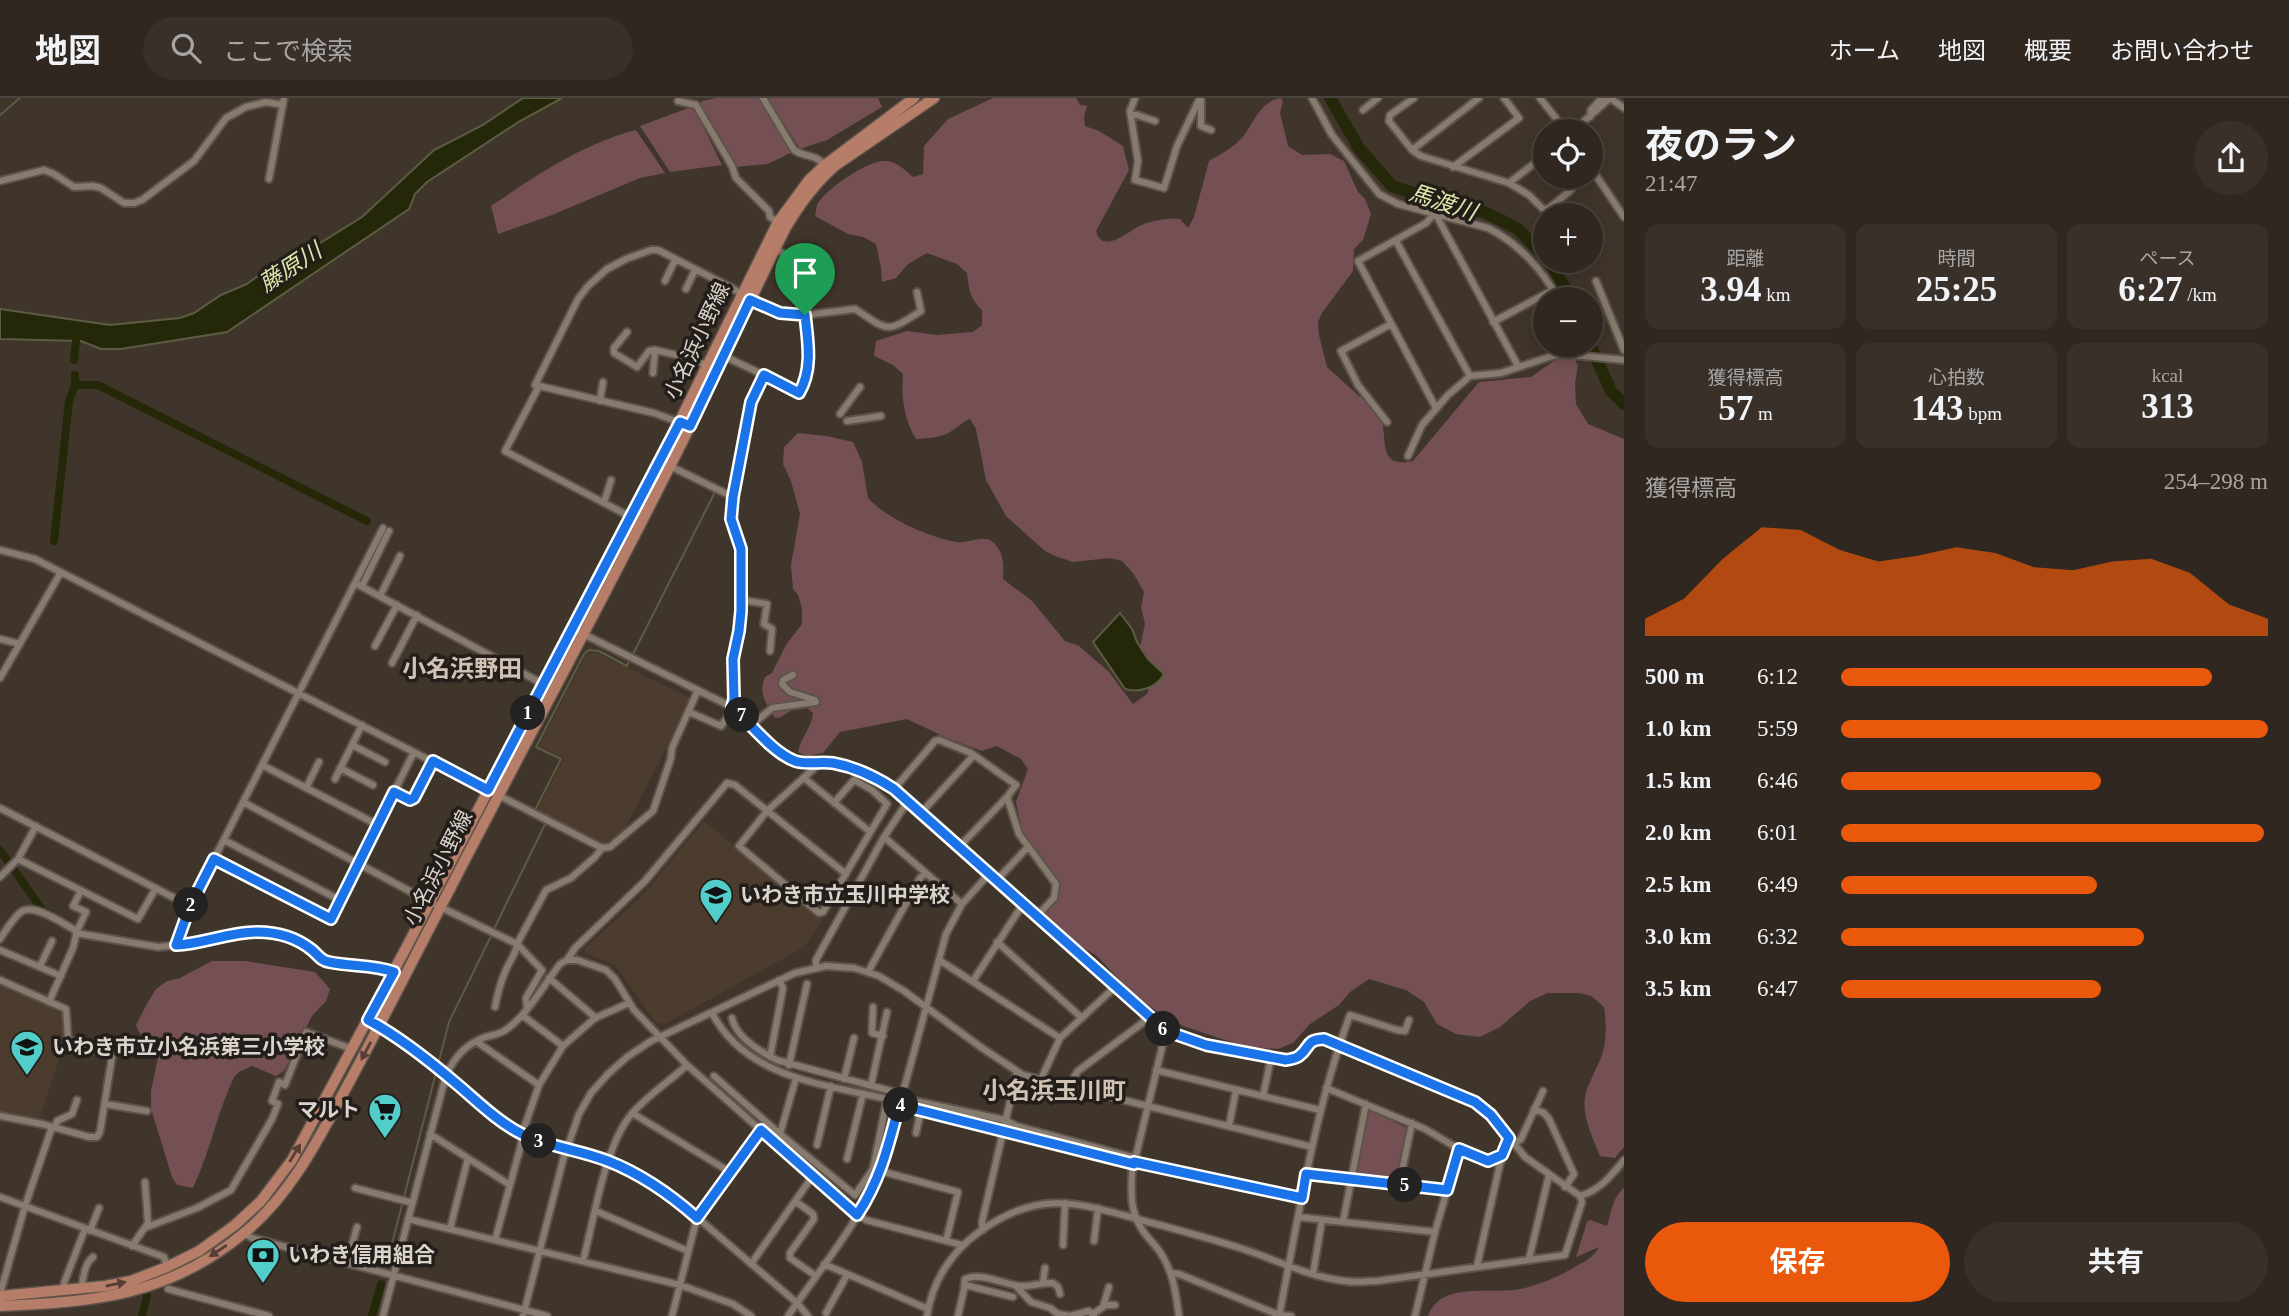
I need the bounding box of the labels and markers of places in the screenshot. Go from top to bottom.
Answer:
pin [775,243,835,315]
pin: 1 [510,696,546,730]
pin: 7 [724,698,760,732]
school or university icon: いわき市立玉川中学校 [697,876,735,925]
place label: いわき市立玉川中学校 [740,883,950,907]
pin: 2 [174,888,208,922]
pin: 6 [1146,1012,1180,1046]
school or university icon: いわき市立小名浜第三小学校 [8,1028,46,1077]
place label: いわき市立小名浜第三小学校 [52,1035,325,1059]
pin: 4 [884,1088,918,1122]
supermarket icon: マルト [366,1091,404,1140]
place label: マルト [297,1098,360,1122]
pin: 3 [522,1124,556,1158]
pin: 5 [1388,1168,1422,1202]
bank icon: いわき信用組合 [244,1236,282,1285]
place label: いわき信用組合 [288,1243,435,1267]

